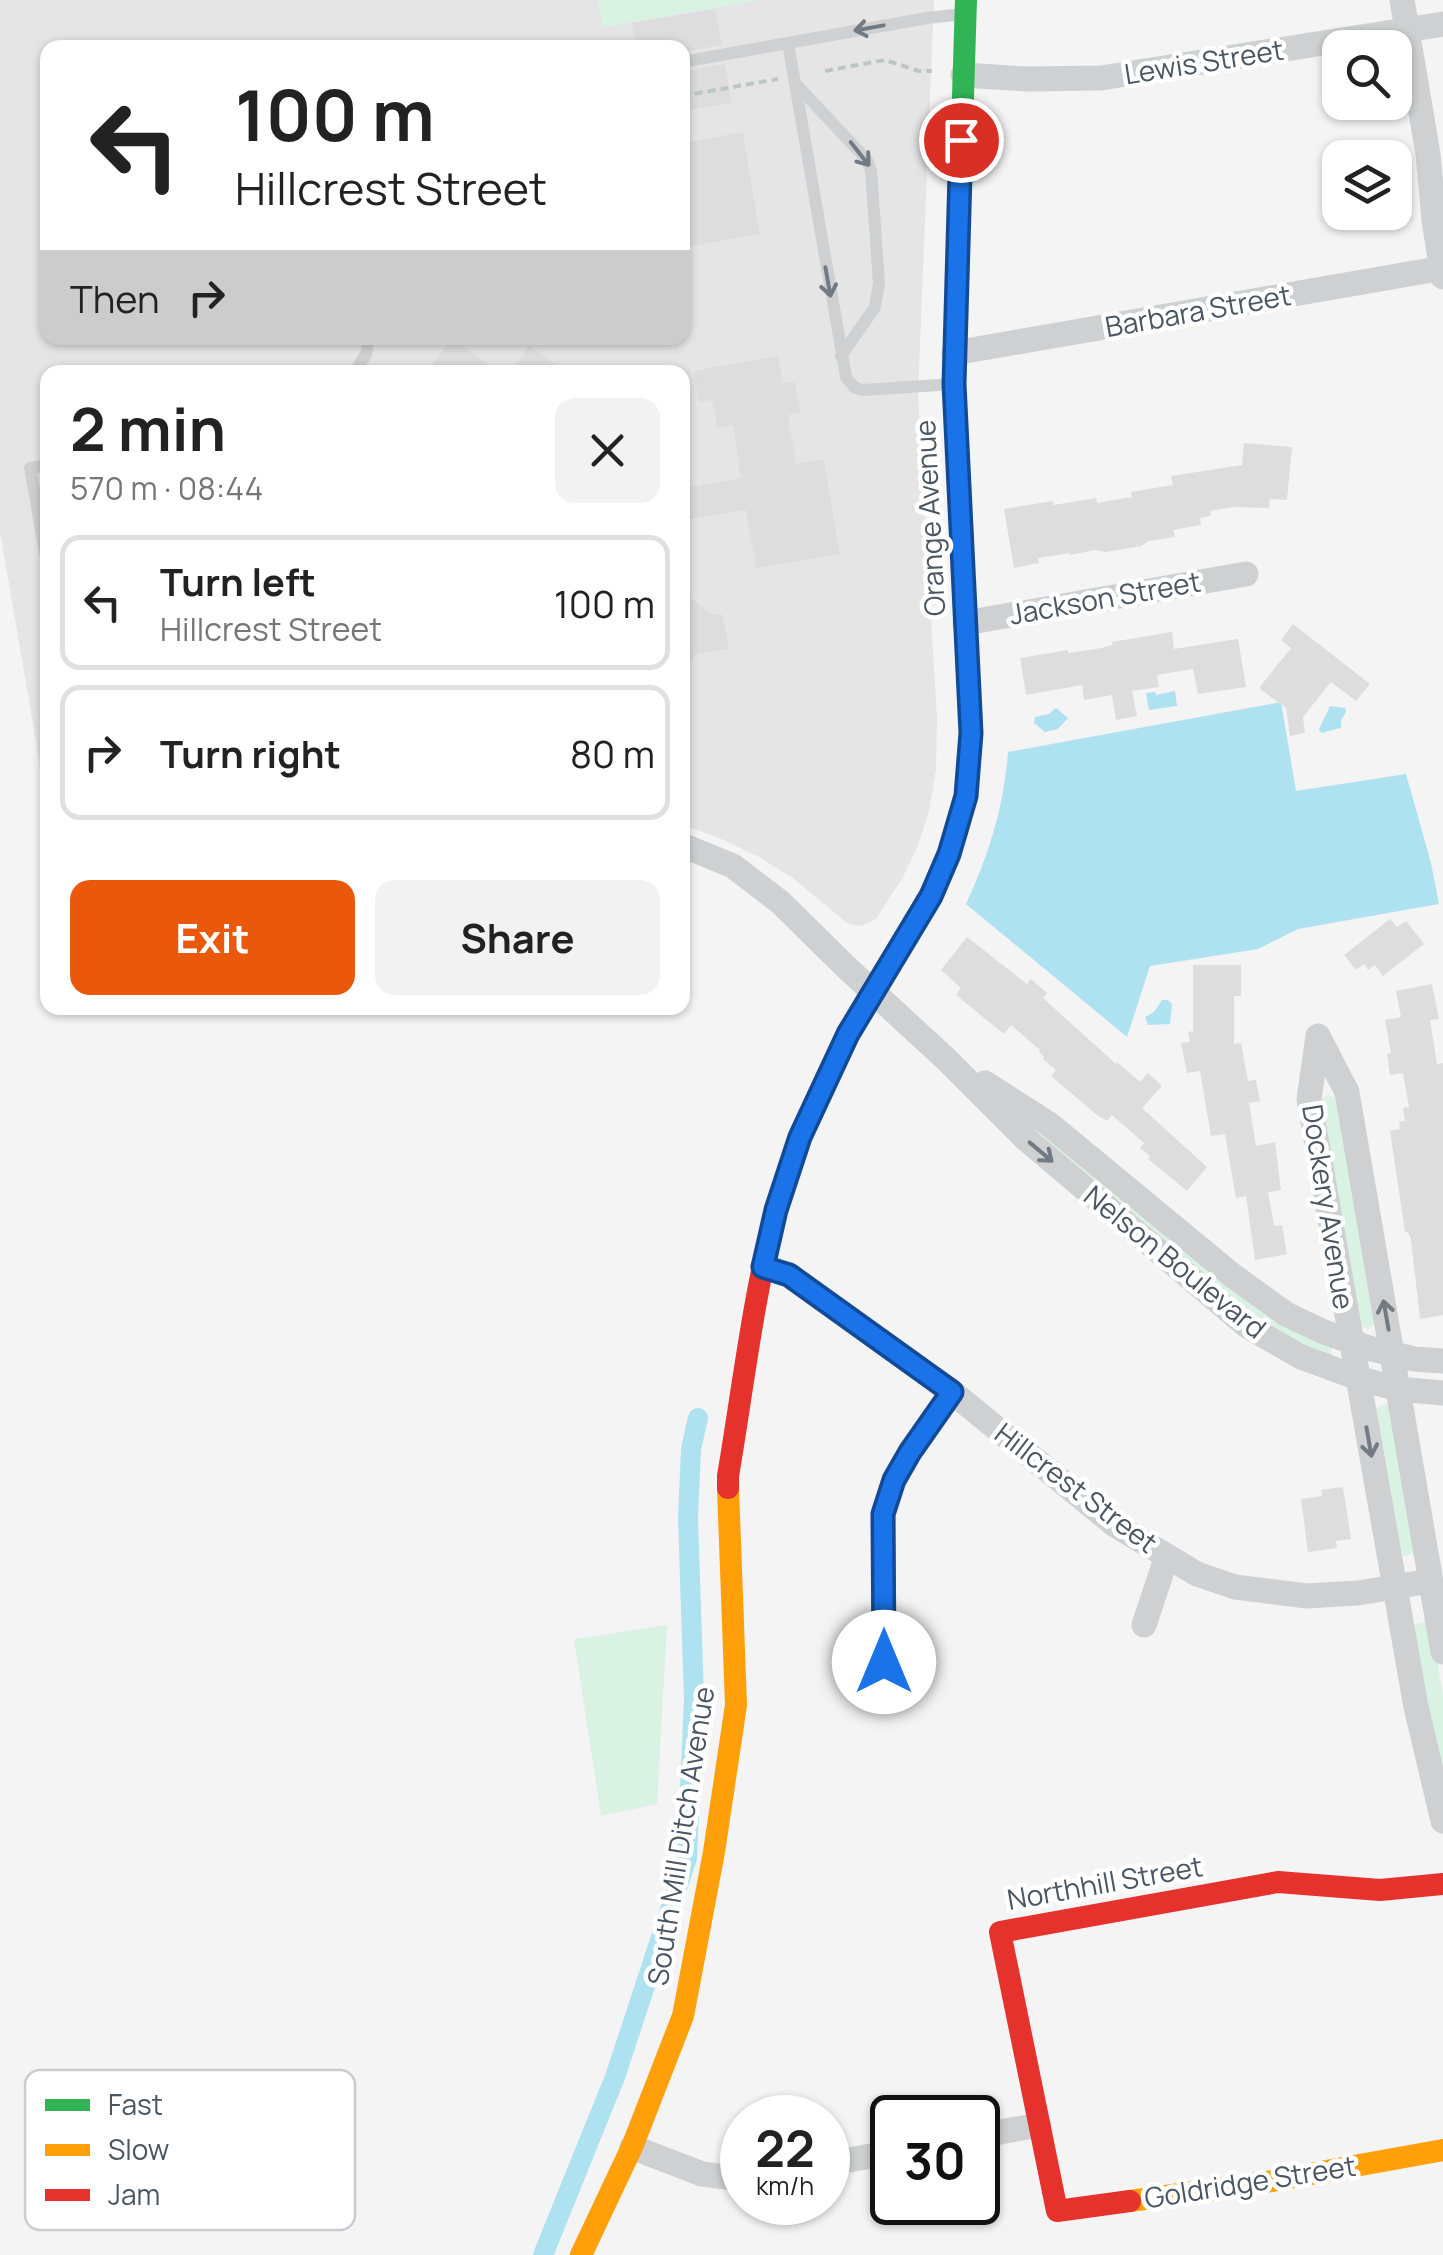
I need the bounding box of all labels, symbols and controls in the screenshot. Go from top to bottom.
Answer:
one-way arrow [853,19,886,38]
street label: Lewis Street [1122,30,1286,92]
map controls [1322,30,1412,230]
button: search [1322,30,1412,120]
text: 100 m [235,66,435,162]
icon: left [70,80,200,210]
pin [919,98,1004,183]
icon: arrive [934,113,989,168]
one-way arrow [848,140,870,166]
button: layers [1322,140,1412,230]
text: Hillcrest Street [235,157,547,219]
one-way arrow [820,265,838,297]
icon: right [179,270,234,325]
text: Then [70,272,159,324]
street label: Barbara Street [1102,275,1294,345]
text: 2 min [70,387,226,469]
button: close [555,398,660,503]
street label: Orange Avenue [905,419,953,617]
text: 570 m · 08:44 [70,466,263,510]
text: Turn left [160,555,316,607]
street label: Jackson Street [1006,562,1203,633]
icon: left [75,575,130,630]
text: 100 m [554,577,655,629]
text: Hillcrest Street [160,607,382,651]
icon: right [75,725,130,780]
text: Turn right [160,727,341,779]
text: 80 m [570,727,655,779]
button: Exit [70,880,355,995]
button: Share [375,880,660,995]
street label: Dockery Avenue [1294,1102,1364,1312]
one-way arrow [1028,1140,1053,1163]
street label: Nelson Boulevard [1077,1176,1274,1346]
one-way arrow [1376,1299,1395,1331]
street label: Hillcrest Street [988,1414,1166,1561]
one-way arrow [1360,1426,1379,1458]
position arrow [832,1610,936,1714]
street label: South Mill Ditch Avenue [638,1684,722,1988]
street label: Northhill Street [1004,1846,1205,1918]
legend [25,2070,355,2230]
text: Fast [108,2085,163,2123]
speed limit sign: 30 [870,2095,1000,2225]
text: 22 [755,2114,815,2182]
text: Slow [108,2130,169,2168]
street label: Goldridge Street [1141,2146,1358,2216]
text: km/h [756,2168,814,2203]
text: Jam [108,2175,160,2213]

